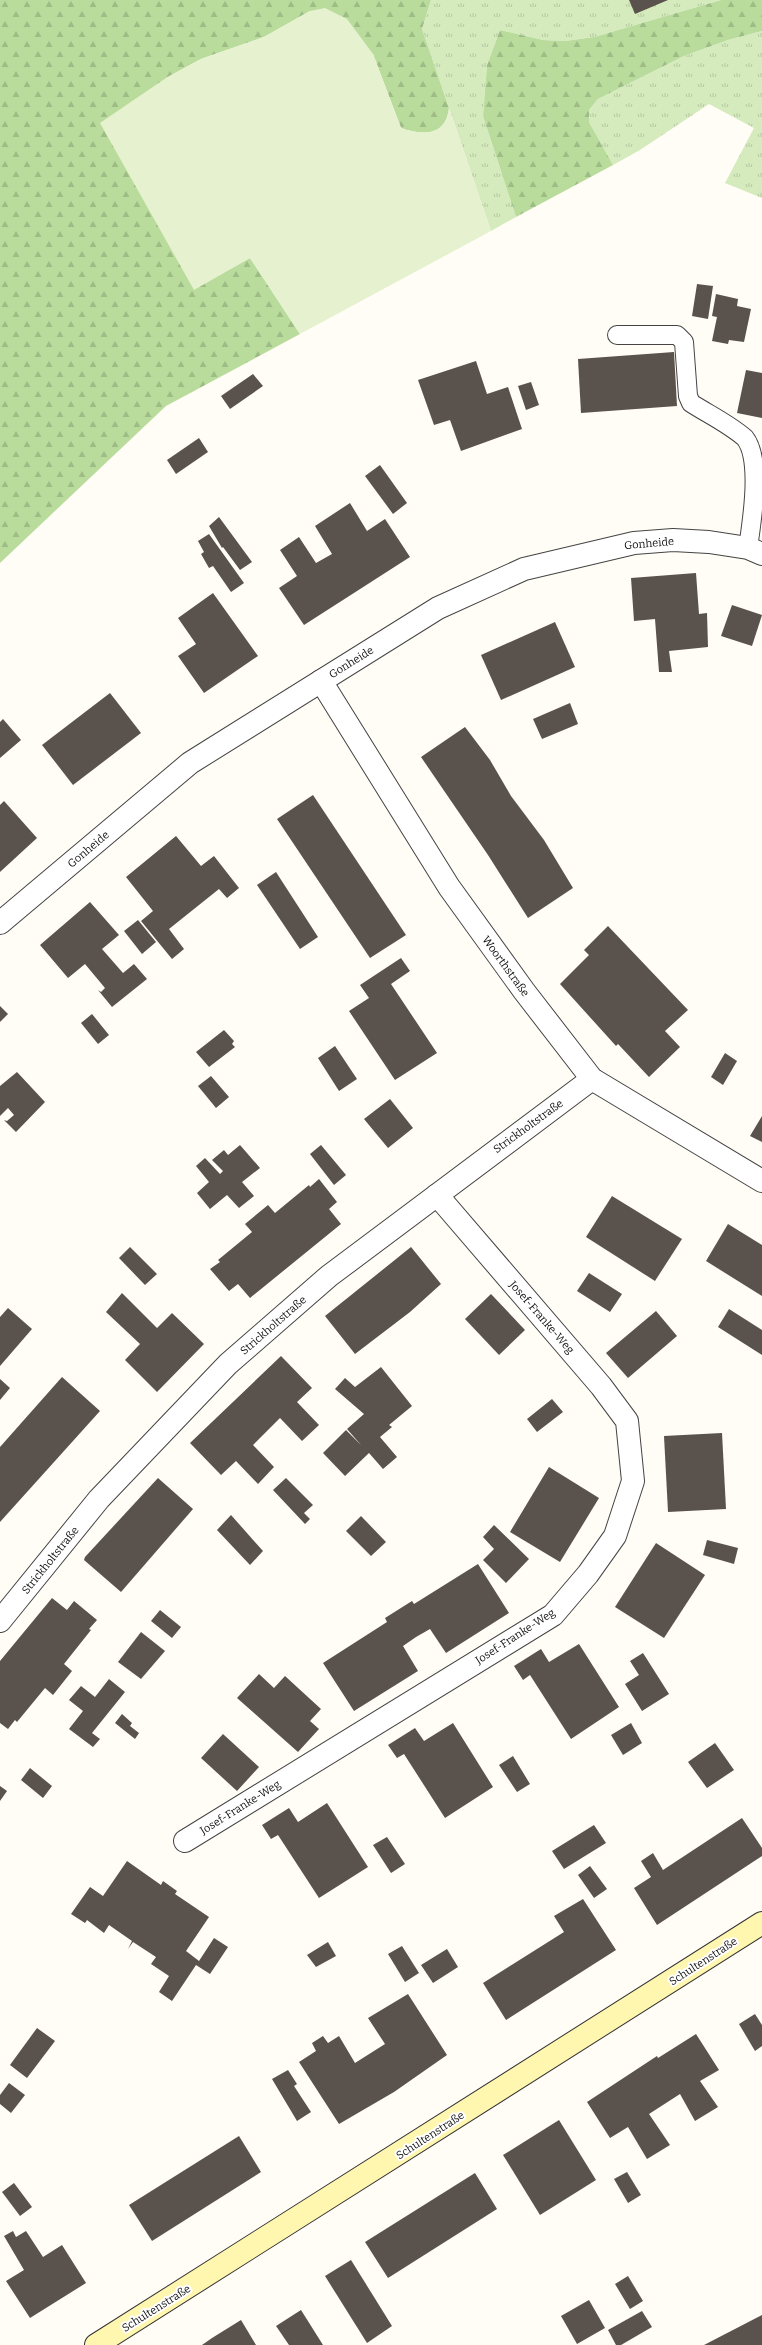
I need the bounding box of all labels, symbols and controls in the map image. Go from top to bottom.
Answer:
street label: Gonheide [624,535,675,552]
street label: Gonheide [327,644,376,681]
street label: Gonheide [65,828,112,870]
street label: Woorthstraße [479,934,532,999]
street label: Strickholtstraße [491,1097,566,1156]
street label: Josef-Franke-Weg [506,1278,577,1356]
street label: Strickholtstraße [238,1293,309,1357]
street label: Strickholtstraße [19,1524,82,1597]
street label: Josef-Franke-Weg [472,1606,557,1667]
street label: Josef-Franke-Weg [197,1778,283,1838]
street label: Schultenstraße [667,1935,740,1988]
street label: Schultenstraße [394,2109,467,2162]
street label: Schultenstraße [120,2282,193,2335]

